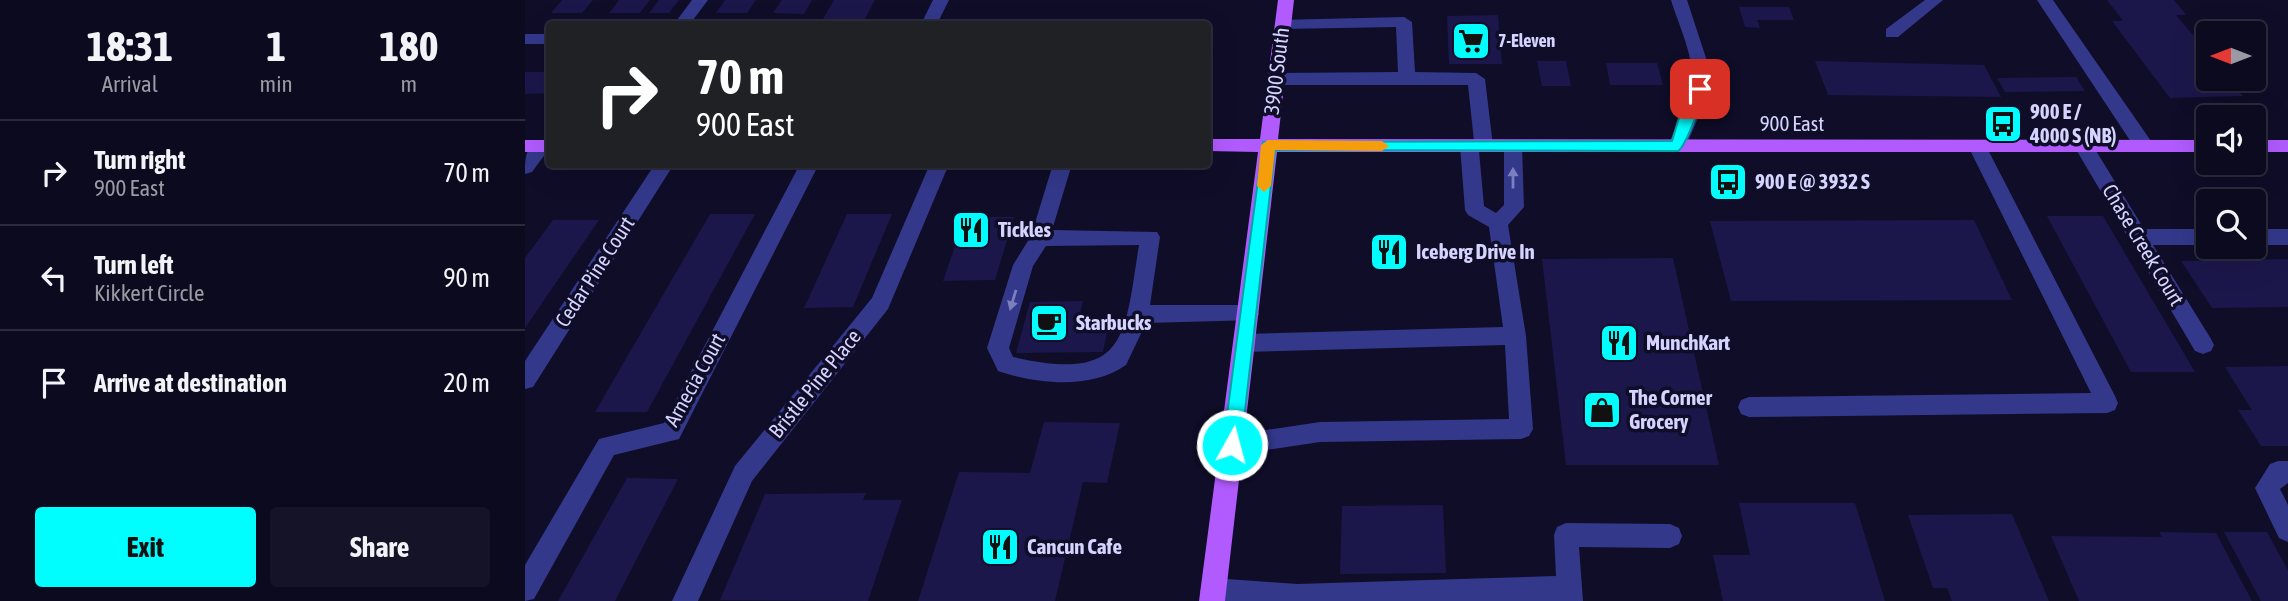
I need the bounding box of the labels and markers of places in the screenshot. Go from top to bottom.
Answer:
supermarket icon: 7-Eleven [1450,20,1492,62]
place label: 7-Eleven [1498,30,1556,51]
pin [1670,59,1730,119]
place label: 900 E / 4000 S (NB) [2029,99,2116,147]
bus stop icon: 900 E / 4000 S (NB) [1982,103,2024,145]
bus stop icon: 900 E @ 3932 S [1707,161,1749,203]
place label: 900 E @ 3932 S [1755,169,1870,193]
restaurant icon: Tickles [950,209,992,251]
place label: Tickles [998,217,1052,241]
restaurant icon: Iceberg Drive In [1368,231,1410,273]
place label: Iceberg Drive In [1416,239,1535,263]
cafe icon: Starbucks [1028,302,1070,344]
place label: Starbucks [1076,310,1152,334]
restaurant icon: MunchKart [1598,322,1640,364]
place label: MunchKart [1646,330,1730,354]
place label: The Corner Grocery [1629,385,1713,433]
shop icon: The Corner Grocery [1581,389,1623,431]
restaurant icon: Cancun Cafe [979,526,1021,568]
place label: Cancun Cafe [1027,534,1122,558]

